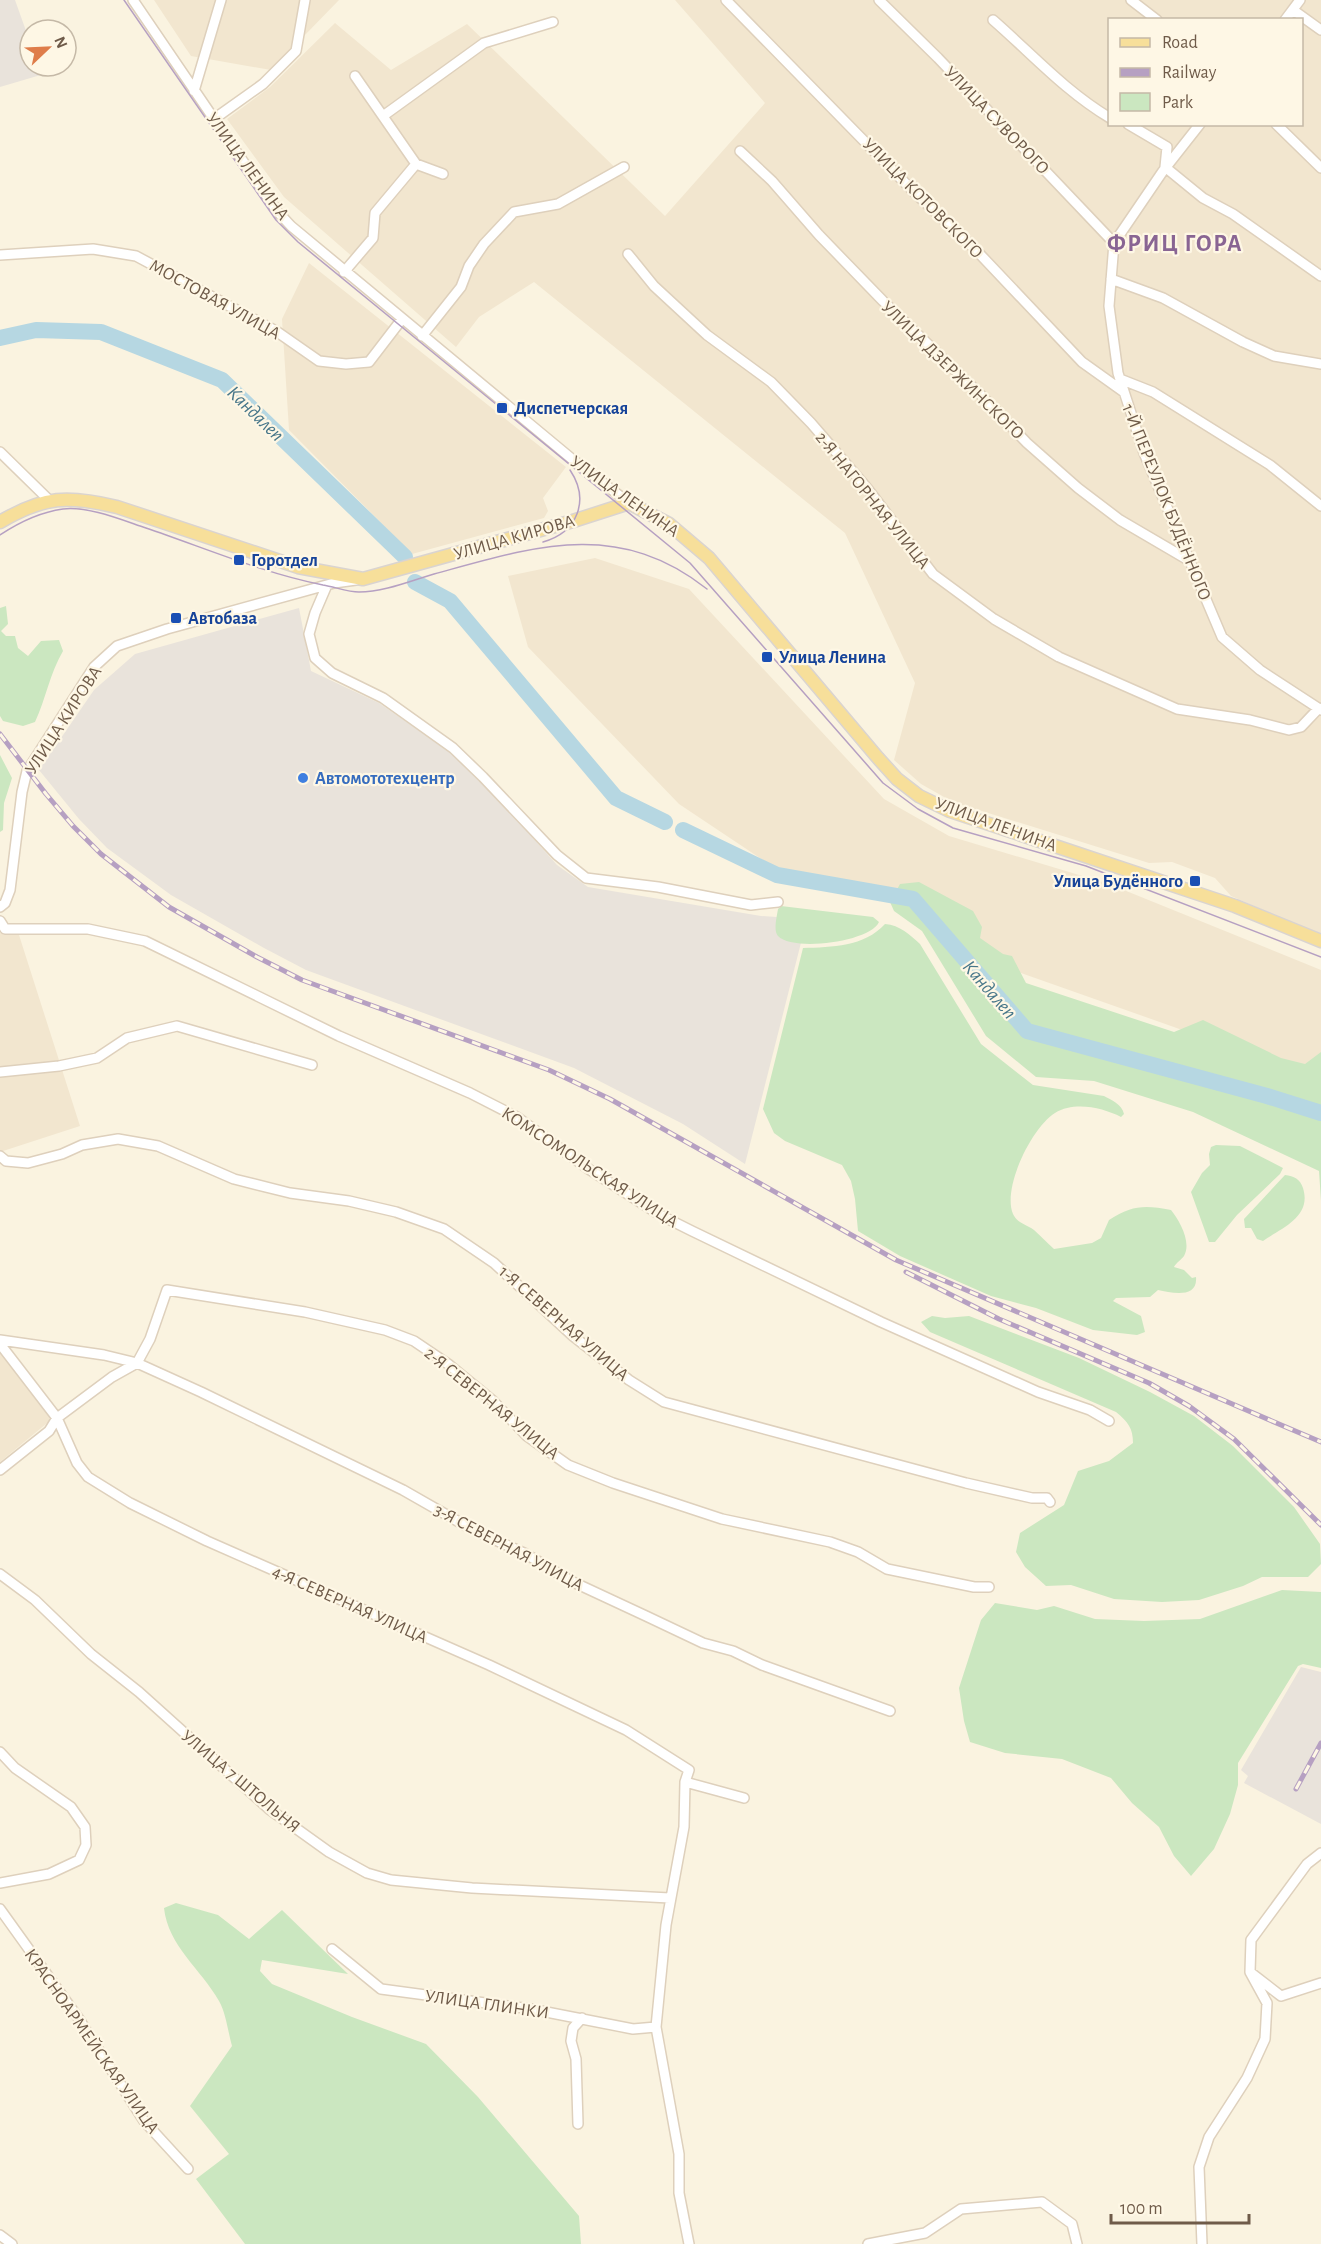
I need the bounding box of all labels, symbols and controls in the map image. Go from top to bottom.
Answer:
north arrow [18,18,78,78]
legend [1108,18,1303,126]
text: N [51,34,70,51]
text: Road [1162,34,1198,52]
street label: УЛИЦА СУВОРОГО [940,63,1052,178]
text: Railway [1162,64,1217,82]
text: Park [1162,94,1194,112]
street label: УЛИЦА ЛЕНИНА [202,109,292,224]
street label: УЛИЦА КОТОВСКОГО [859,135,986,262]
district label: ФРИЦ ГОРА [1107,232,1243,256]
street label: МОСТОВАЯ УЛИЦА [146,256,283,344]
street label: УЛИЦА ДЗЕРЖИНСКОГО [877,298,1027,443]
water label: Кандалеп [223,382,287,445]
place label: Диспетчерская [514,400,628,418]
marker: Диспетчерская [495,401,509,415]
street label: 1-Й ПЕРЕУЛОК БУДЁННОГО [1118,401,1216,603]
street label: 2-Я НАГОРНАЯ УЛИЦА [812,429,933,573]
street label: УЛИЦА ЛЕНИНА [567,453,682,541]
street label: УЛИЦА КИРОВА [452,512,577,564]
place label: Горотдел [251,552,318,570]
marker: Горотдел [232,553,246,567]
place label: Автобаза [188,610,257,628]
marker: Автобаза [169,611,183,625]
place label: Улица Ленина [779,649,886,667]
marker: Улица Ленина [760,650,774,664]
street label: УЛИЦА КИРОВА [22,663,106,778]
place label: Автомототехцентр [315,770,455,788]
marker: Автомототехцентр [296,771,310,785]
street label: УЛИЦА ЛЕНИНА [932,795,1059,855]
place label: Улица Будённого [1053,873,1183,891]
marker: Улица Будённого [1188,874,1202,888]
water label: Кандалеп [959,957,1020,1023]
street label: КОМСОМОЛЬСКАЯ УЛИЦА [498,1104,681,1232]
street label: 1-Я СЕВЕРНАЯ УЛИЦА [495,1263,632,1385]
street label: 2-Я СЕВЕРНАЯ УЛИЦА [421,1344,562,1464]
street label: 3-Я СЕВЕРНАЯ УЛИЦА [431,1501,587,1595]
street label: 4-Я СЕВЕРНАЯ УЛИЦА [269,1563,430,1647]
street label: УЛИЦА 7 ШТОЛЬНЯ [177,1727,303,1837]
street label: КРАСНОАРМЕЙСКАЯ УЛИЦА [20,1945,164,2138]
street label: УЛИЦА ГЛИНКИ [424,1987,550,2023]
scale bar [1111,2187,1249,2225]
text: 100 m [1120,2200,1163,2218]

